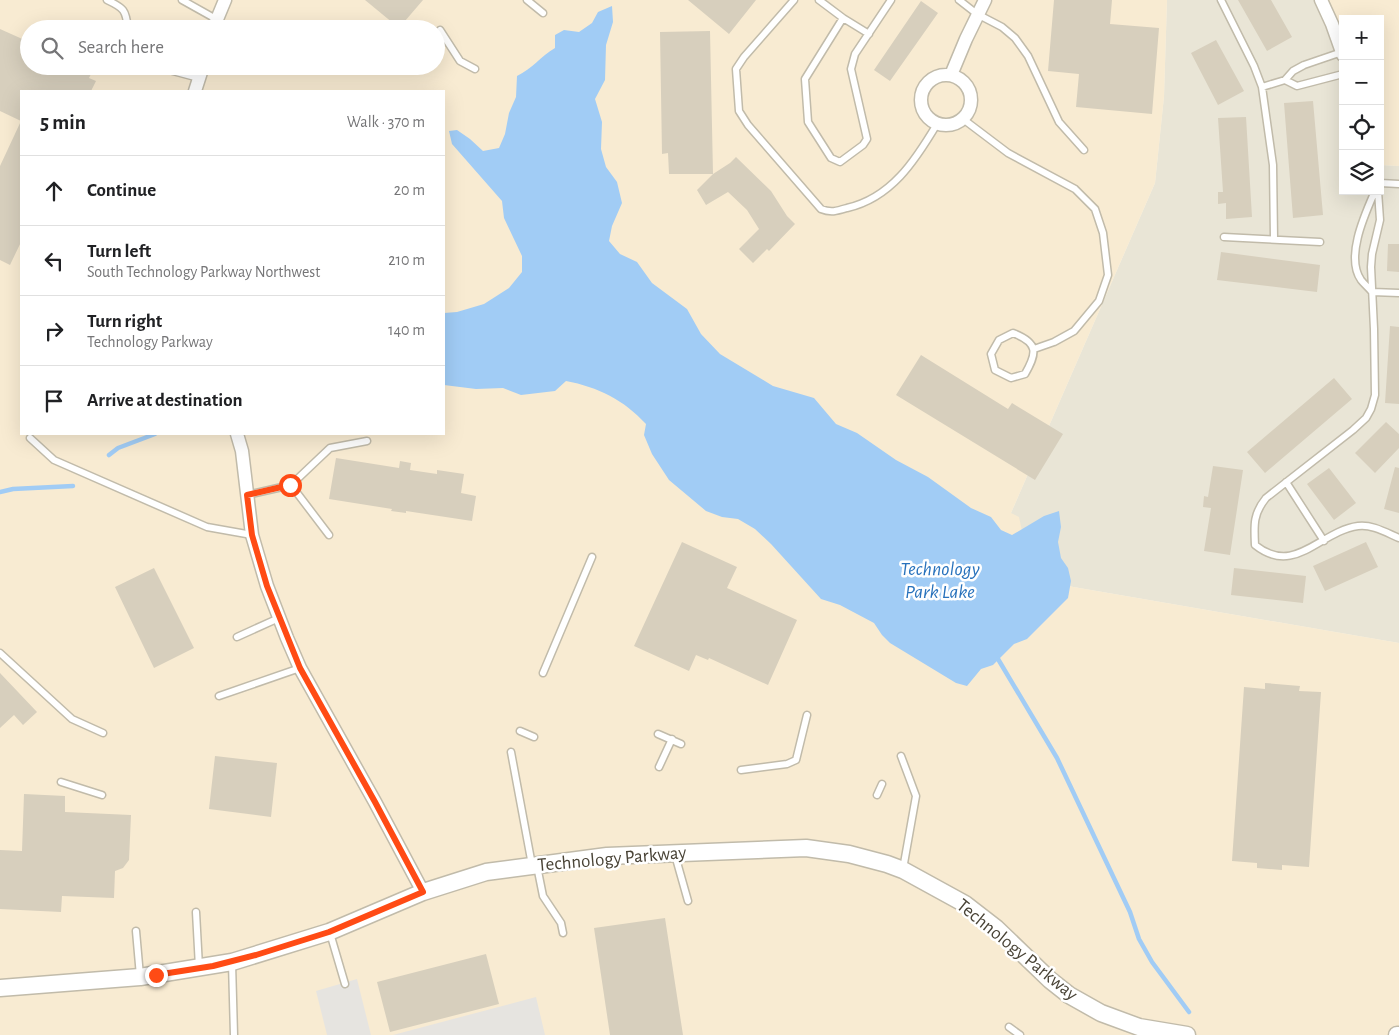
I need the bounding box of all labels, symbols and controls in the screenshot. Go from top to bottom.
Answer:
map controls [1339,15,1384,195]
button: + [1339,15,1384,60]
search box [20,20,445,75]
icon: search [38,34,66,62]
text: Search here [78,38,164,57]
button: − [1339,60,1384,105]
button: locate [1339,105,1384,150]
text: 5 min [40,112,86,133]
text: Walk · 370 m [347,114,425,130]
button: layers [1339,150,1384,195]
icon: ahead [40,177,68,205]
text: Continue [87,181,156,200]
text: 20 m [394,182,425,198]
text: Turn left [87,242,151,261]
icon: left [40,247,68,275]
text: 210 m [388,252,425,268]
text: South Technology Parkway Northwest [87,264,320,280]
text: Turn right [87,312,162,331]
icon: right [40,317,68,345]
text: 140 m [388,322,425,338]
text: Technology Parkway [87,334,213,350]
icon: arrive [40,387,68,415]
text: Arrive at destination [87,391,243,410]
route start [279,474,302,497]
water label: Technology Park Lake [900,559,981,602]
street label: Technology Parkway [537,843,687,875]
street label: Technology Parkway [953,896,1081,1004]
route end [145,964,168,987]

